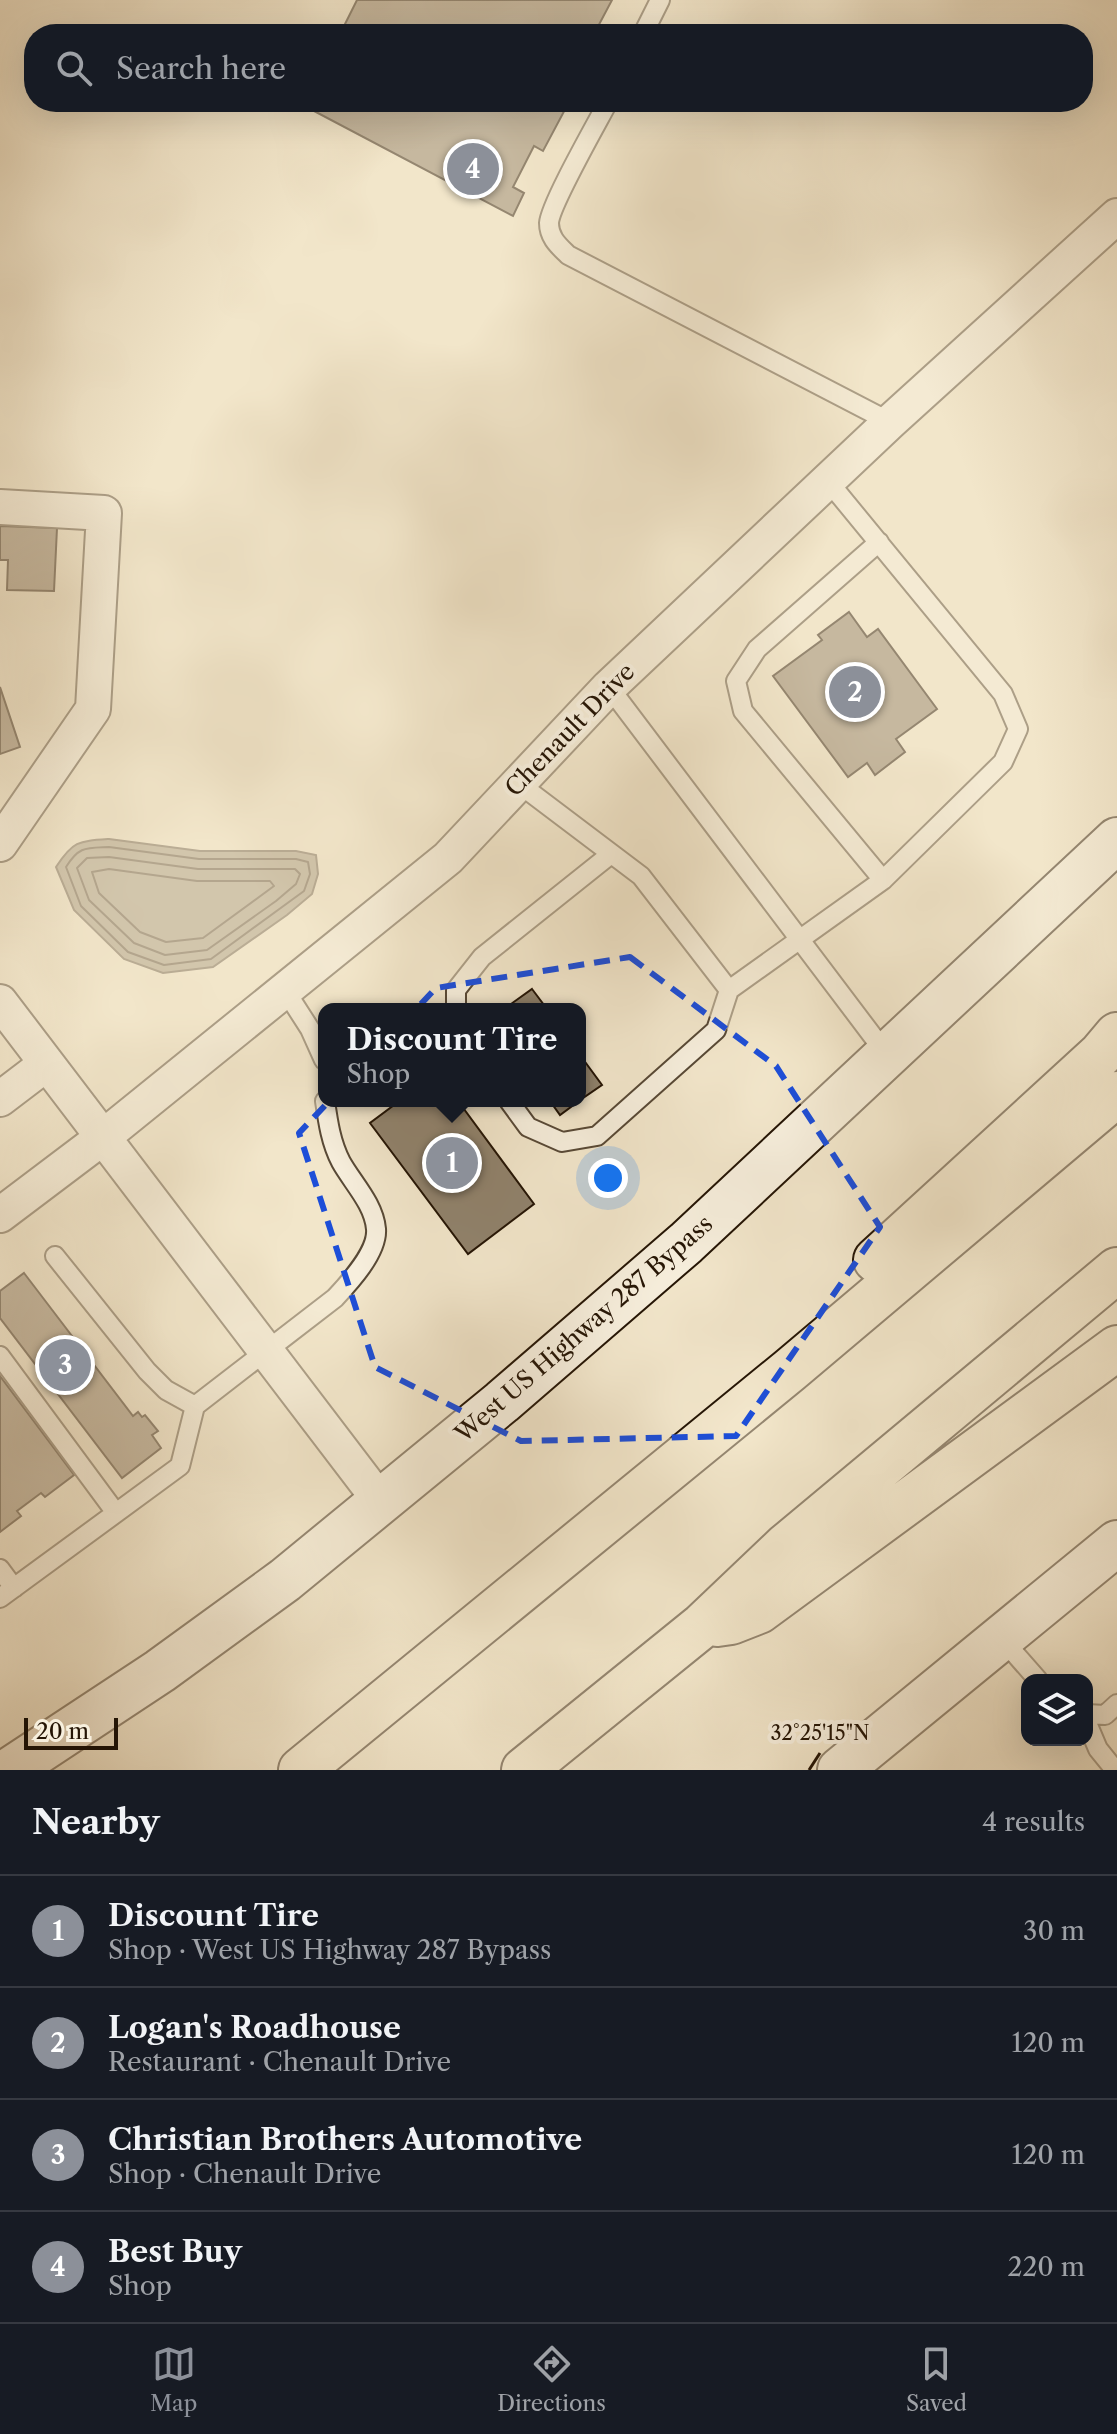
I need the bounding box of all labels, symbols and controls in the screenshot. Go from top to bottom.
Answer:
search box [24,24,1093,112]
icon: search [52,46,96,90]
text: Search here [116,50,286,87]
pin: 4 [447,139,499,199]
street label: Chenault Drive [499,657,640,802]
pin: 2 [829,662,881,722]
popup [318,1003,586,1107]
text: Discount Tire [347,1021,557,1058]
text: Shop [347,1058,410,1090]
pin: 1 [426,1133,478,1193]
your location [588,1158,628,1198]
street label: West US Highway 287 Bypass [448,1209,718,1449]
pin: 3 [39,1335,91,1395]
map controls [1021,1674,1093,1746]
button: layers [1021,1674,1093,1746]
scale bar [24,1714,118,1750]
text: 20 m [36,1718,89,1745]
text: 32°25'15"N [771,1721,870,1745]
text: Nearby [32,1801,160,1843]
text: 4 results [982,1806,1085,1838]
text: Discount Tire [108,1897,319,1934]
text: 1 [52,1915,64,1947]
text: 30 m [1023,1915,1085,1947]
text: Shop · West US Highway 287 Bypass [108,1934,551,1966]
text: Logan's Roadhouse [108,2009,401,2046]
text: 2 [50,2027,66,2059]
text: 120 m [1011,2027,1085,2059]
text: Restaurant · Chenault Drive [108,2046,451,2078]
text: Christian Brothers Automotive [108,2121,582,2158]
text: 3 [51,2139,65,2171]
text: 120 m [1011,2139,1085,2171]
text: Shop · Chenault Drive [108,2158,381,2190]
text: Best Buy [108,2233,242,2270]
text: 4 [50,2251,66,2283]
text: 220 m [1007,2251,1085,2283]
text: Shop [108,2270,172,2302]
tab: Map [150,2342,197,2417]
tab: Directions [497,2342,606,2417]
tab: Saved [906,2342,967,2417]

